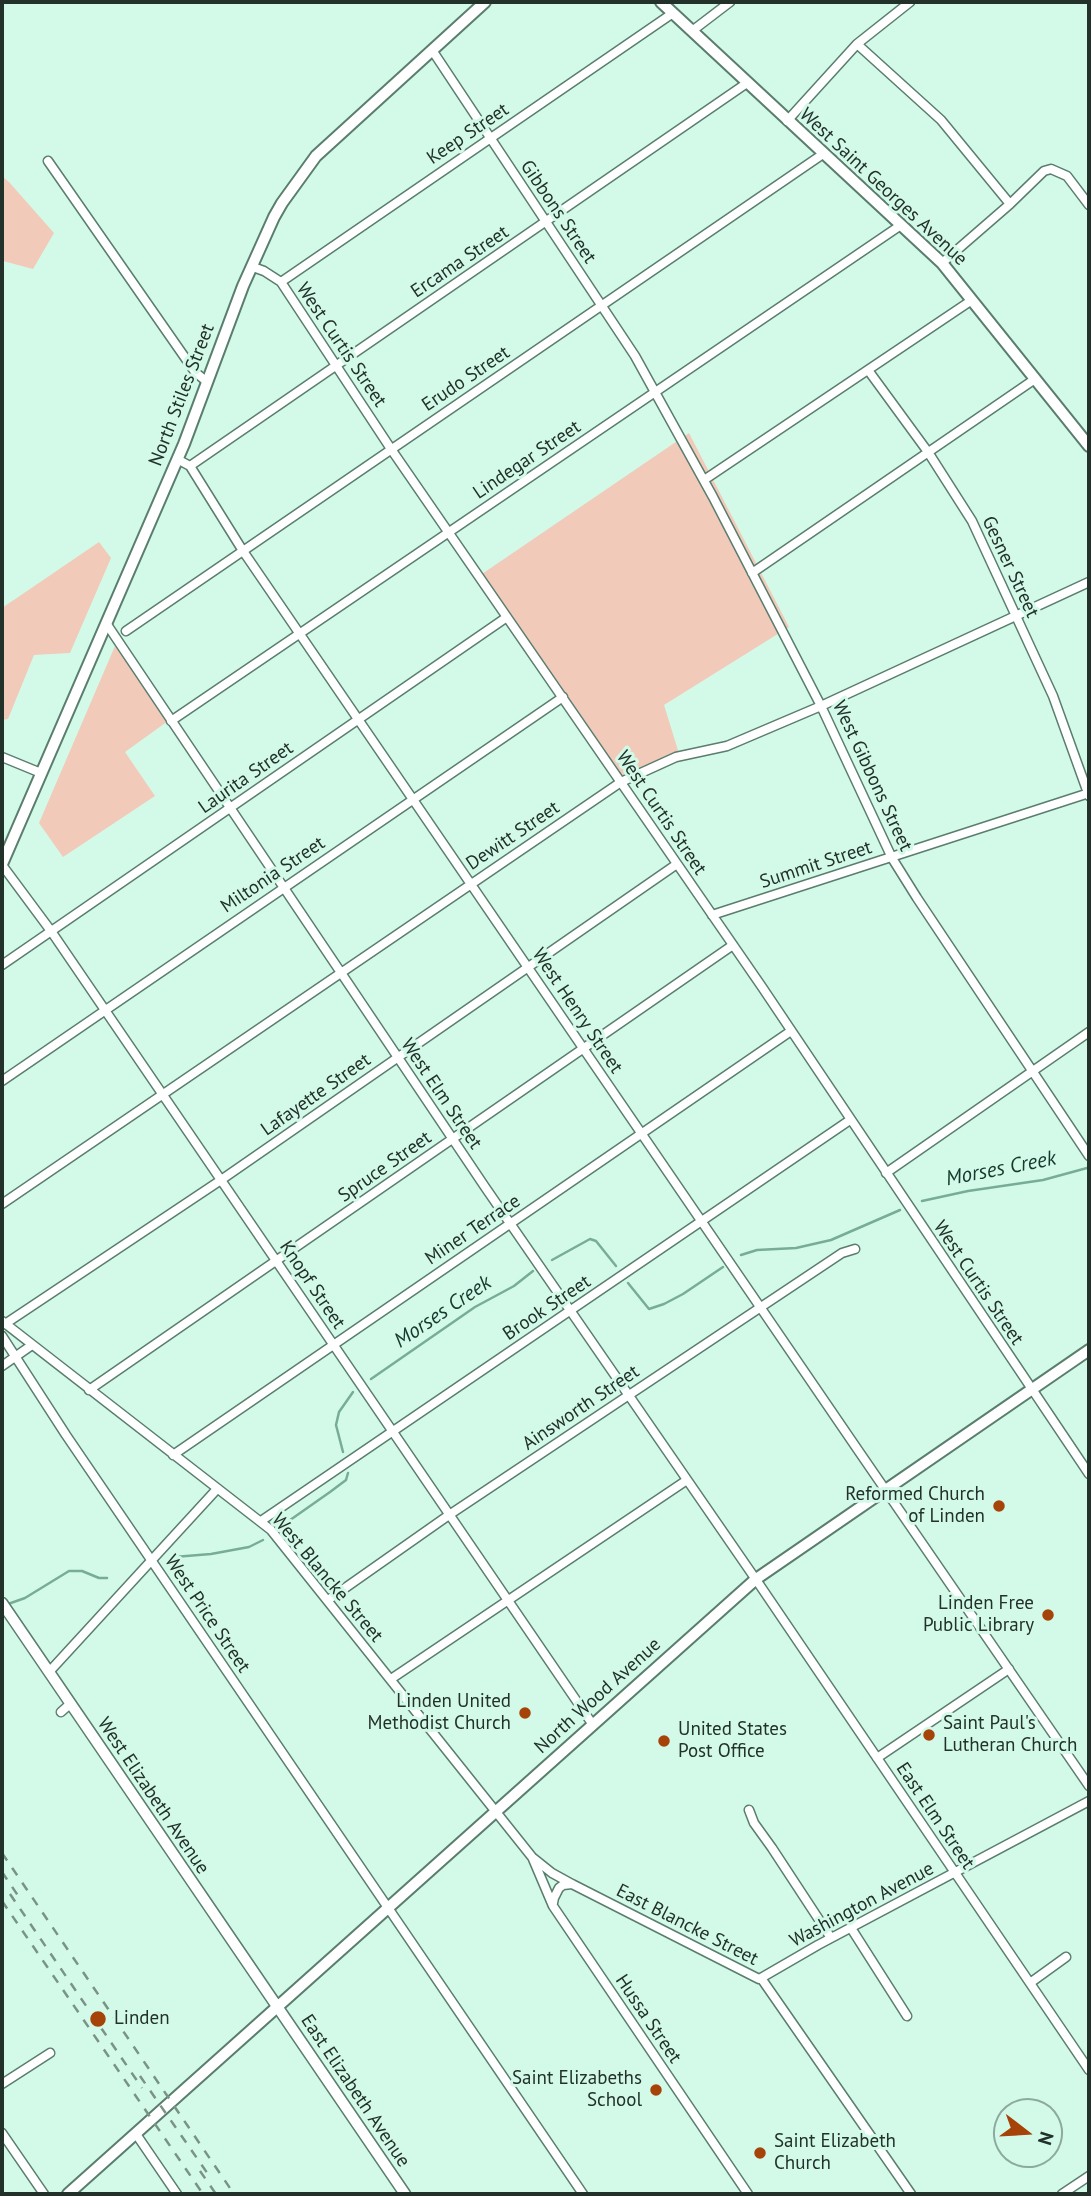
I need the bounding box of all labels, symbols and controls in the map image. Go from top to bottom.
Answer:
street label: Keep Street [423,98,513,170]
street label: West Saint Georges Avenue [795,103,971,271]
street label: Gibbons Street [515,156,601,268]
street label: Ercama Street [407,221,513,303]
street label: West Curtis Street [291,279,391,411]
street label: North Stiles Street [144,321,220,469]
street label: Erudo Street [418,341,514,417]
street label: Lindegar Street [469,416,585,504]
street label: Gesner Street [977,513,1043,621]
street label: West Gibbons Street [827,697,917,855]
street label: Laurita Street [194,737,298,819]
street label: West Curtis Street [611,747,711,879]
street label: Dewitt Street [462,797,564,875]
street label: Miltonia Street [217,832,329,918]
street label: Summit Street [757,836,875,894]
street label: West Henry Street [527,944,627,1078]
street label: West Elm Street [396,1034,486,1154]
street label: Lafayette Street [257,1049,375,1141]
street label: Spruce Street [334,1127,436,1207]
water label: Morses Creek [944,1146,1058,1192]
street label: Miner Terrace [421,1190,525,1270]
street label: West Curtis Street [928,1217,1028,1349]
street label: Knopf Street [274,1237,350,1333]
water label: Morses Creek [390,1270,496,1354]
street label: Brook Street [499,1270,595,1346]
street label: Ainsworth Street [518,1361,644,1455]
place label: Reformed Church of Linden [845,1484,985,1528]
marker: Reformed Church of Linden [991,1498,1007,1514]
street label: West Blancke Street [266,1509,388,1647]
street label: West Price Street [159,1551,255,1677]
place label: Linden Free Public Library [923,1593,1034,1637]
marker: Linden Free Public Library [1040,1607,1056,1623]
street label: North Wood Avenue [530,1633,666,1759]
place label: Linden United Methodist Church [368,1691,511,1735]
marker: Linden United Methodist Church [517,1705,533,1721]
street label: West Elizabeth Avenue [92,1713,214,1879]
place label: Saint Paul's Lutheran Church [943,1713,1077,1757]
place label: United States Post Office [678,1719,787,1763]
marker: Saint Paul's Lutheran Church [921,1727,937,1743]
marker: United States Post Office [656,1733,672,1749]
street label: East Elm Street [891,1758,979,1874]
street label: Washington Avenue [786,1857,938,1953]
street label: East Blancke Street [612,1879,762,1971]
street label: Hussa Street [610,1970,686,2068]
place label: Linden [114,2008,170,2030]
marker: Linden [88,2009,108,2029]
street label: East Elizabeth Avenue [295,2010,415,2172]
place label: Saint Elizabeths School [512,2068,642,2112]
marker: Saint Elizabeths School [648,2082,664,2098]
north arrow [993,2098,1063,2168]
text: N [1033,2129,1059,2148]
place label: Saint Elizabeth Church [774,2131,896,2175]
marker: Saint Elizabeth Church [752,2145,768,2161]

